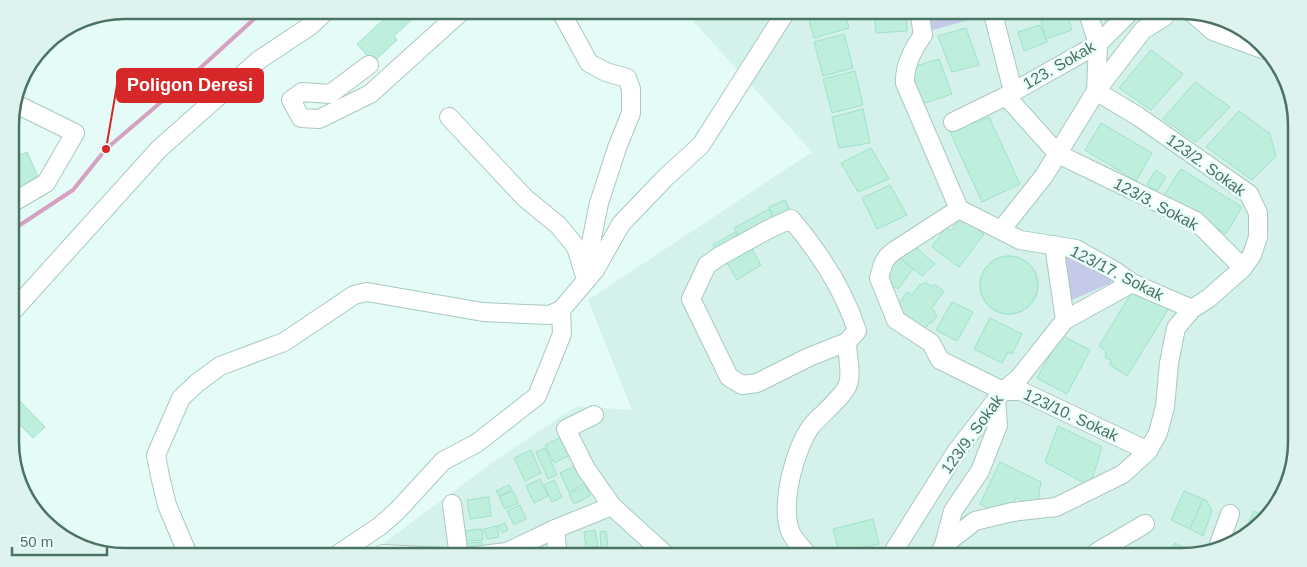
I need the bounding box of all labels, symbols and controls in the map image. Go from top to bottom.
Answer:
street label: 123. Sokak [1020,37,1099,92]
callout: Poligon Deresi [117,69,263,102]
text: Poligon Deresi [127,75,253,95]
street label: 123/2. Sokak [1163,131,1250,200]
street label: 123/3. Sokak [1111,175,1202,234]
street label: 123/17. Sokak [1068,242,1167,304]
street label: 123/10. Sokak [1021,386,1122,445]
street label: 123/9. Sokak [938,390,1007,477]
scale bar [12,524,108,556]
text: 50 m [20,533,53,550]

